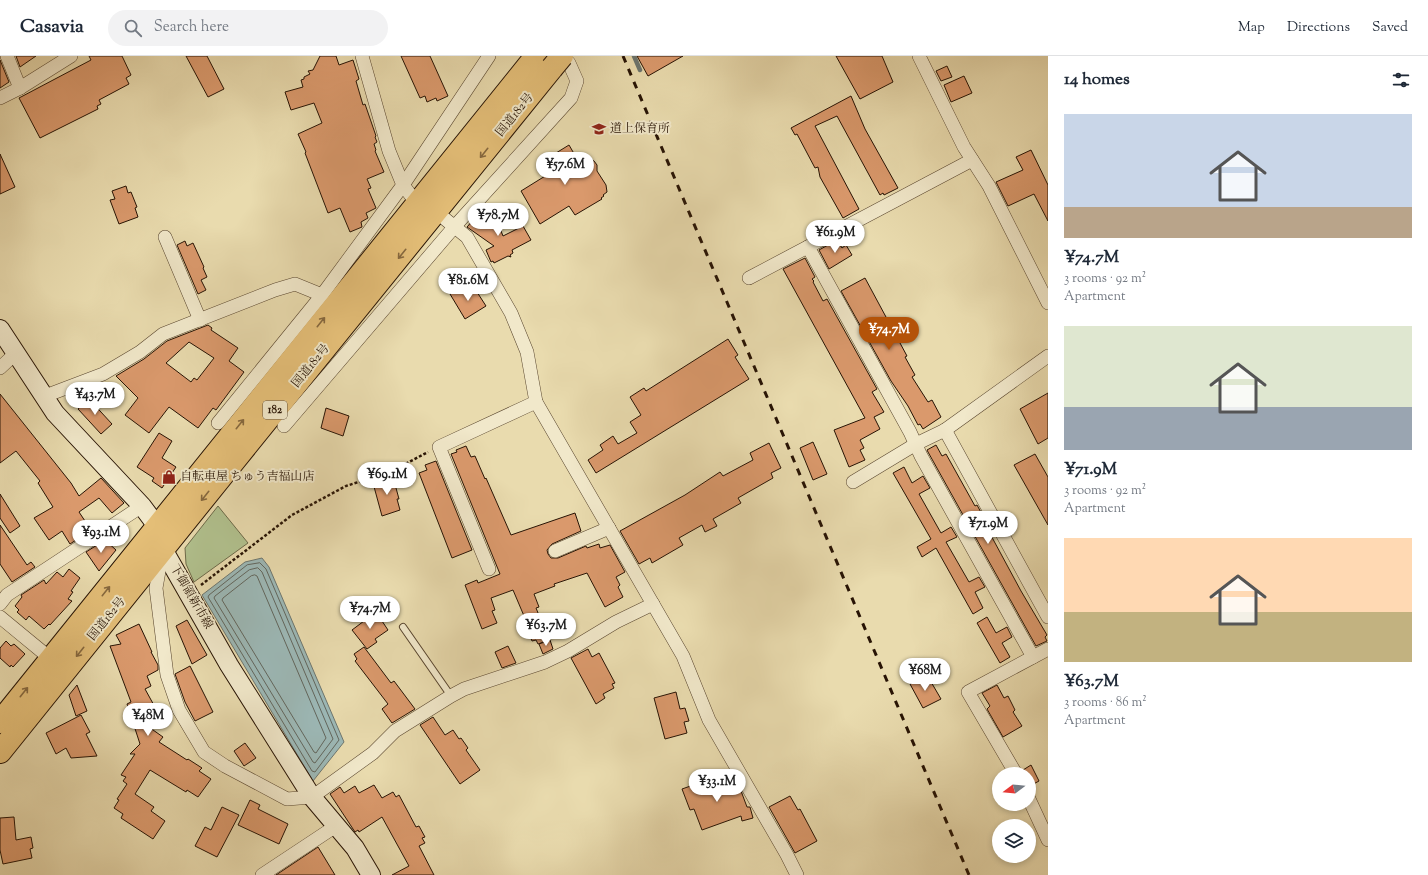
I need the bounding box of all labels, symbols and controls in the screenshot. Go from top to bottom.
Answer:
search box [108,10,388,46]
text: Casavia [20,14,84,41]
icon: search [122,17,144,39]
text: Search here [154,17,229,38]
text: Map [1238,18,1265,38]
text: Directions [1287,18,1350,38]
text: Saved [1372,18,1408,38]
text: 14 homes [1064,68,1130,92]
icon: filters [1390,69,1412,91]
street label: 国道182号 [492,89,538,141]
place label: 道上保育所 [610,120,670,138]
school or university icon: 道上保育所 [591,121,607,137]
icon: home [1202,140,1274,212]
one-way arrow [479,148,488,158]
pin: ¥57.6M [532,152,598,186]
text: ¥57.6M [545,156,585,174]
pin: ¥78.7M [465,203,531,237]
text: ¥78.7M [477,207,519,225]
pin: ¥61.9M [802,220,868,254]
text: ¥61.9M [815,224,855,242]
text: ¥74.7M [1064,246,1119,270]
one-way arrow [397,249,406,259]
pin: ¥81.6M [435,268,501,302]
text: 3 rooms · 92 m² [1064,270,1146,288]
text: ¥81.6M [447,272,489,290]
text: Apartment [1064,288,1125,306]
one-way arrow [317,317,326,328]
pin: ¥74.7M [856,317,922,351]
text: ¥74.7M [868,321,910,339]
street label: 国道182号 [288,340,334,392]
icon: home [1202,352,1274,424]
pin: ¥43.7M [62,382,128,416]
text: ¥43.7M [75,386,115,404]
road number: 182 [263,401,287,419]
one-way arrow [235,418,244,429]
text: ¥71.9M [1064,458,1117,482]
pin: ¥69.1M [354,462,420,496]
text: ¥69.1M [366,466,408,484]
place label: 自転車屋 ちゅう吉福山店 [180,468,315,486]
shop icon: 自転車屋 ちゅう吉福山店 [161,469,177,485]
text: 3 rooms · 92 m² [1064,482,1146,500]
one-way arrow [201,491,210,502]
text: Apartment [1064,500,1125,518]
pin: ¥71.9M [955,511,1021,545]
text: ¥71.9M [968,515,1008,533]
pin: ¥93.1M [68,520,134,554]
text: ¥93.1M [81,524,121,542]
street label: 下御領新市線 [165,561,217,633]
icon: home [1202,564,1274,636]
one-way arrow [101,585,110,596]
street label: 国道182号 [84,593,130,645]
pin: ¥74.7M [337,596,403,630]
text: ¥74.7M [349,600,391,618]
pin: ¥63.7M [513,613,579,647]
text: ¥63.7M [525,617,567,635]
one-way arrow [76,647,85,658]
pin: ¥68M [901,658,949,692]
text: ¥68M [908,662,942,680]
text: ¥63.7M [1064,670,1119,694]
one-way arrow [20,686,29,697]
text: 3 rooms · 86 m² [1064,694,1147,712]
pin: ¥48M [124,703,172,737]
text: ¥48M [132,707,164,725]
text: Apartment [1064,712,1125,730]
north arrow [992,767,1036,811]
map controls [992,767,1036,863]
pin: ¥33.1M [684,769,750,803]
text: ¥33.1M [698,773,736,791]
button: layers [992,819,1036,863]

